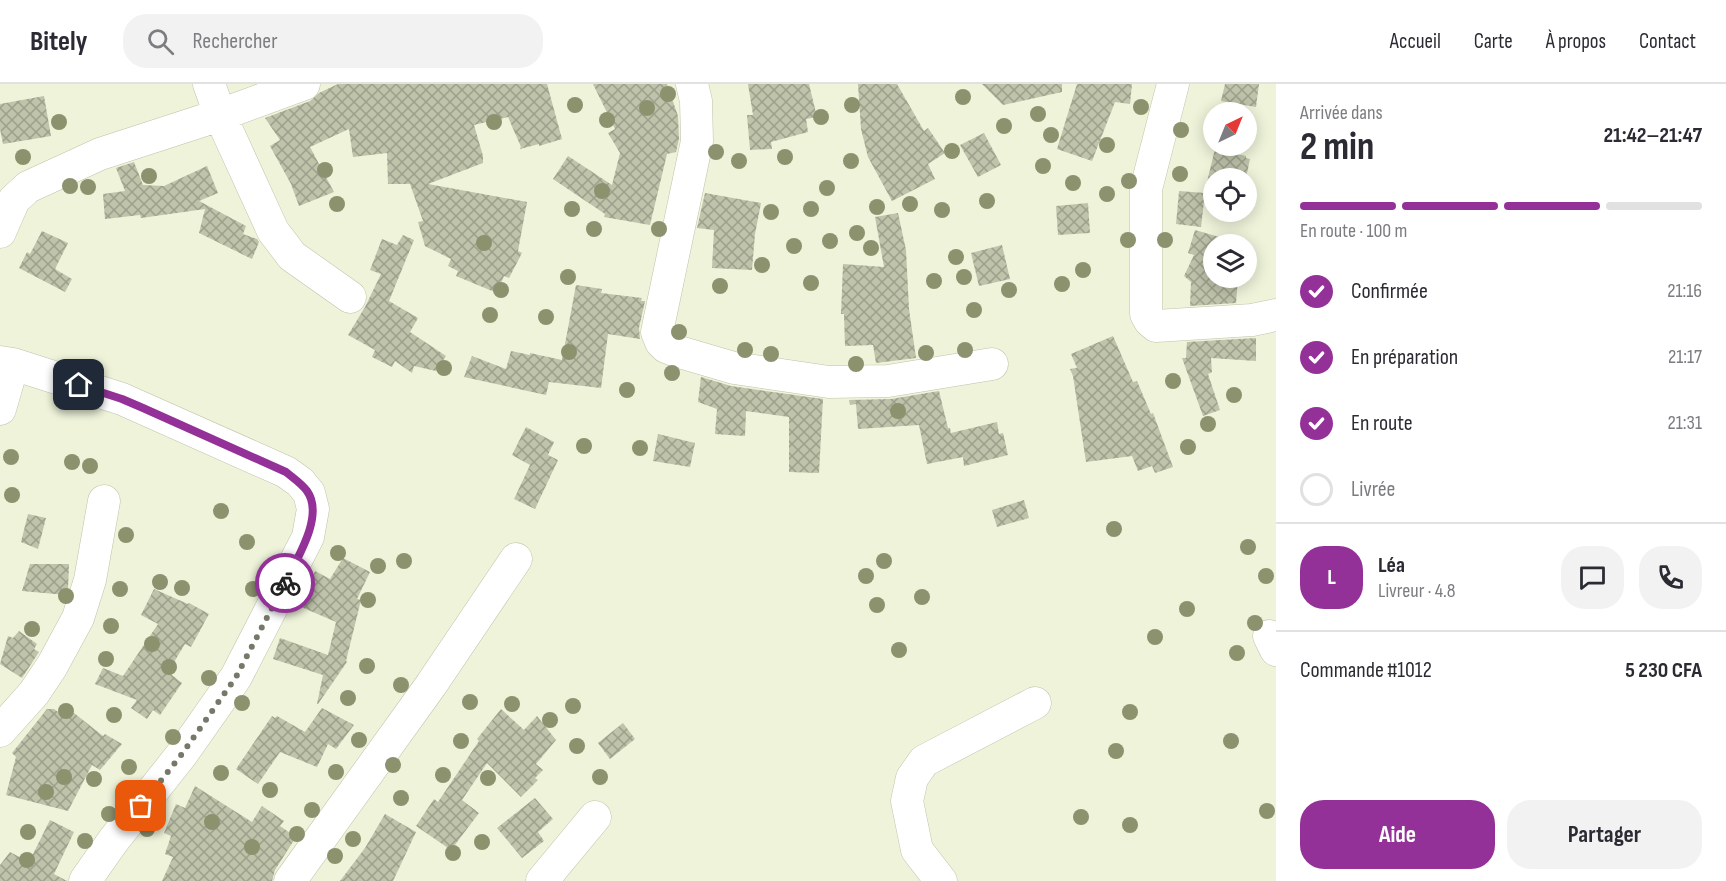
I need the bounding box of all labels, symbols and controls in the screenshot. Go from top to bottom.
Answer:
search box [123,14,543,68]
text: Bitely [30,25,87,58]
icon: search [144,25,177,58]
text: Rechercher [192,28,278,55]
text: Accueil [1390,29,1441,54]
text: Carte [1474,29,1513,54]
text: À propos [1546,29,1606,54]
text: Contact [1639,29,1696,54]
text: Arrivée dans [1300,101,1383,125]
north arrow [1203,102,1257,156]
map controls [1203,102,1257,288]
text: 21:42–21:47 [1603,122,1702,149]
text: 2 min [1300,124,1374,171]
button: locate [1203,168,1257,222]
text: En route · 100 m [1300,219,1407,243]
button: layers [1203,234,1257,288]
icon: check [1300,275,1333,308]
text: Confirmée [1351,278,1428,305]
text: 21:16 [1667,279,1702,303]
icon: check [1300,341,1333,374]
text: En préparation [1351,344,1458,371]
text: 21:17 [1668,345,1702,369]
pin [53,359,104,410]
icon: home [62,368,95,401]
icon: check [1300,407,1333,440]
text: En route [1351,410,1413,437]
text: 21:31 [1668,411,1702,435]
text: Livrée [1351,476,1395,503]
button: chat [1561,546,1624,609]
button: phone [1639,546,1702,609]
text: Léa [1378,552,1405,579]
courier [255,553,315,613]
text: L [1327,564,1336,591]
icon: bike [269,567,302,600]
text: Livreur · 4.8 [1378,579,1456,603]
text: Commande #1012 [1300,657,1432,684]
text: 5 230 CFA [1625,657,1702,684]
pin [115,780,166,831]
icon: bag [124,789,157,822]
button: Aide [1300,800,1495,869]
button: Partager [1507,800,1702,869]

